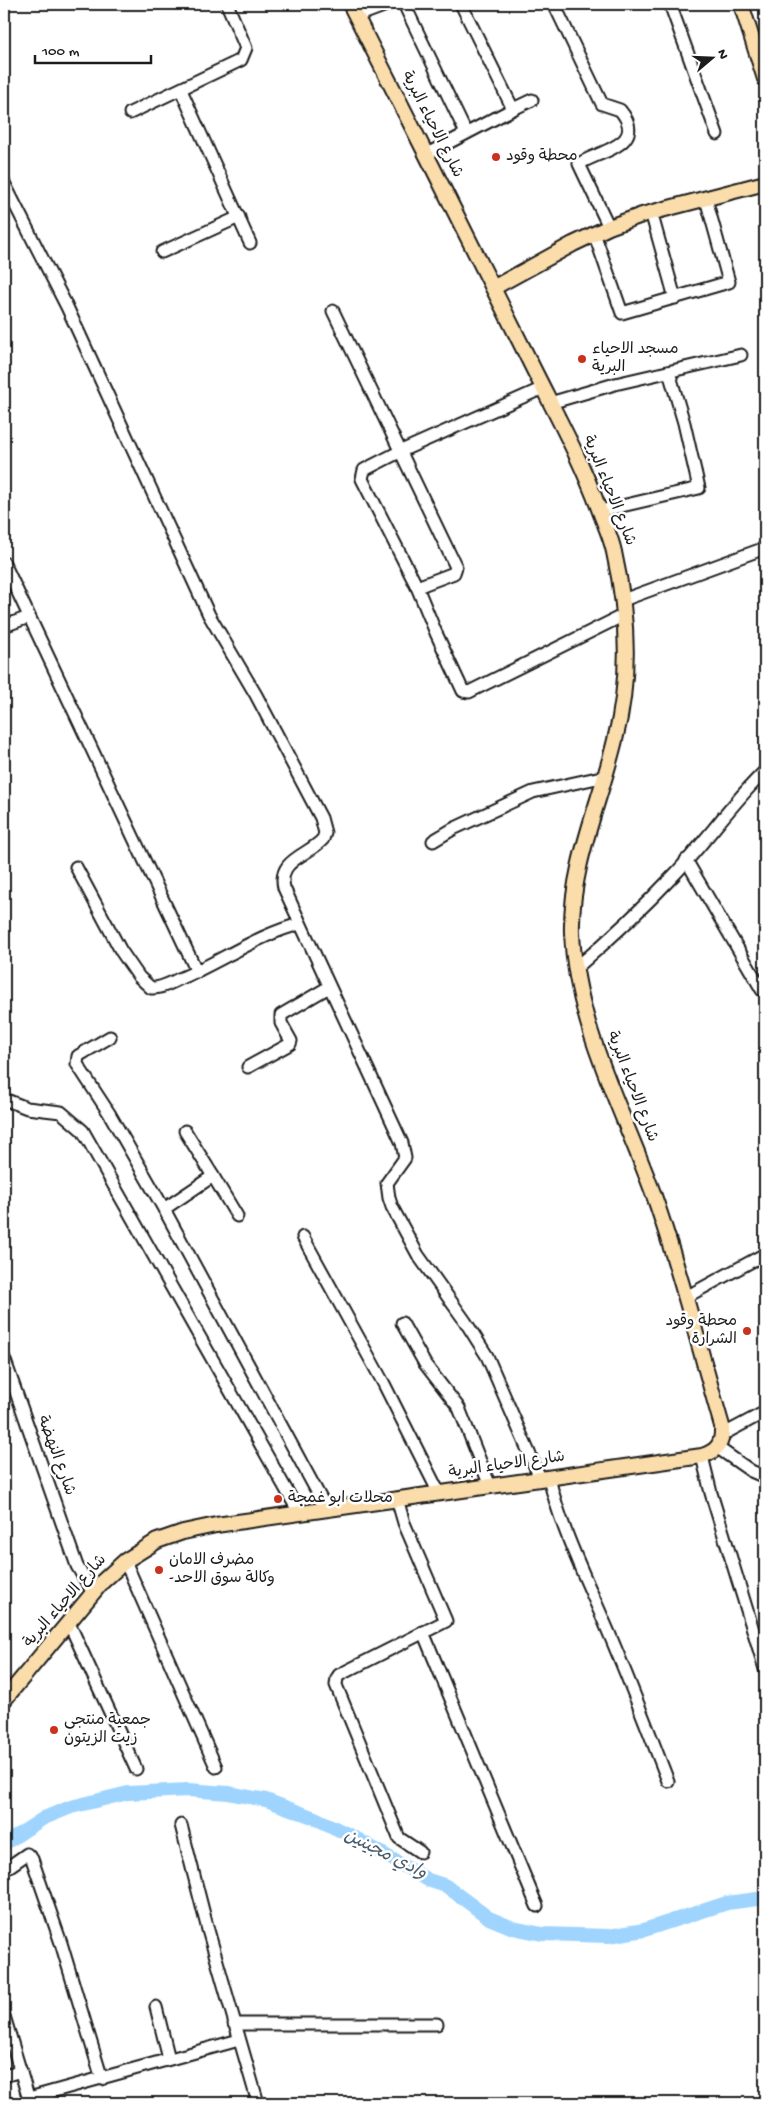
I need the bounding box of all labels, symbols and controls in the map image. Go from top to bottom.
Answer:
scale bar [35,32,151,64]
north arrow [686,32,736,82]
text: 100 m [41,43,80,61]
text: N [712,47,731,62]
street label: شارع الاحياء البرية [396,68,467,182]
place label: محطة وقود [506,147,578,167]
marker: محطة وقود [490,151,502,163]
place label: مسجد الاحياء البرية [592,341,679,378]
marker: مسجد الاحياء البرية [576,353,588,365]
street label: شارع الاحياء البرية [577,433,640,549]
street label: شارع الاحياء البرية [601,1029,662,1145]
place label: محطة وقود الشرارة [665,1312,737,1350]
marker: محطة وقود الشرارة [741,1325,753,1337]
street label: شارع النهضة [32,1413,79,1498]
street label: شارع الاحياء البرية [448,1447,566,1484]
place label: محلات ابو غمجة [288,1489,393,1509]
marker: محلات ابو غمجة [272,1493,284,1505]
street label: شارع الاحياء البرية [20,1551,112,1652]
place label: مضرف الامان -وكالة سوق الاحد [169,1552,275,1589]
marker: مضرف الامان -وكالة سوق الاحد [153,1564,165,1576]
place label: جمعية منتجي زيت الزيتون [64,1711,151,1749]
marker: جمعية منتجي زيت الزيتون [48,1724,60,1736]
water label: وادي مجينين [340,1825,430,1885]

